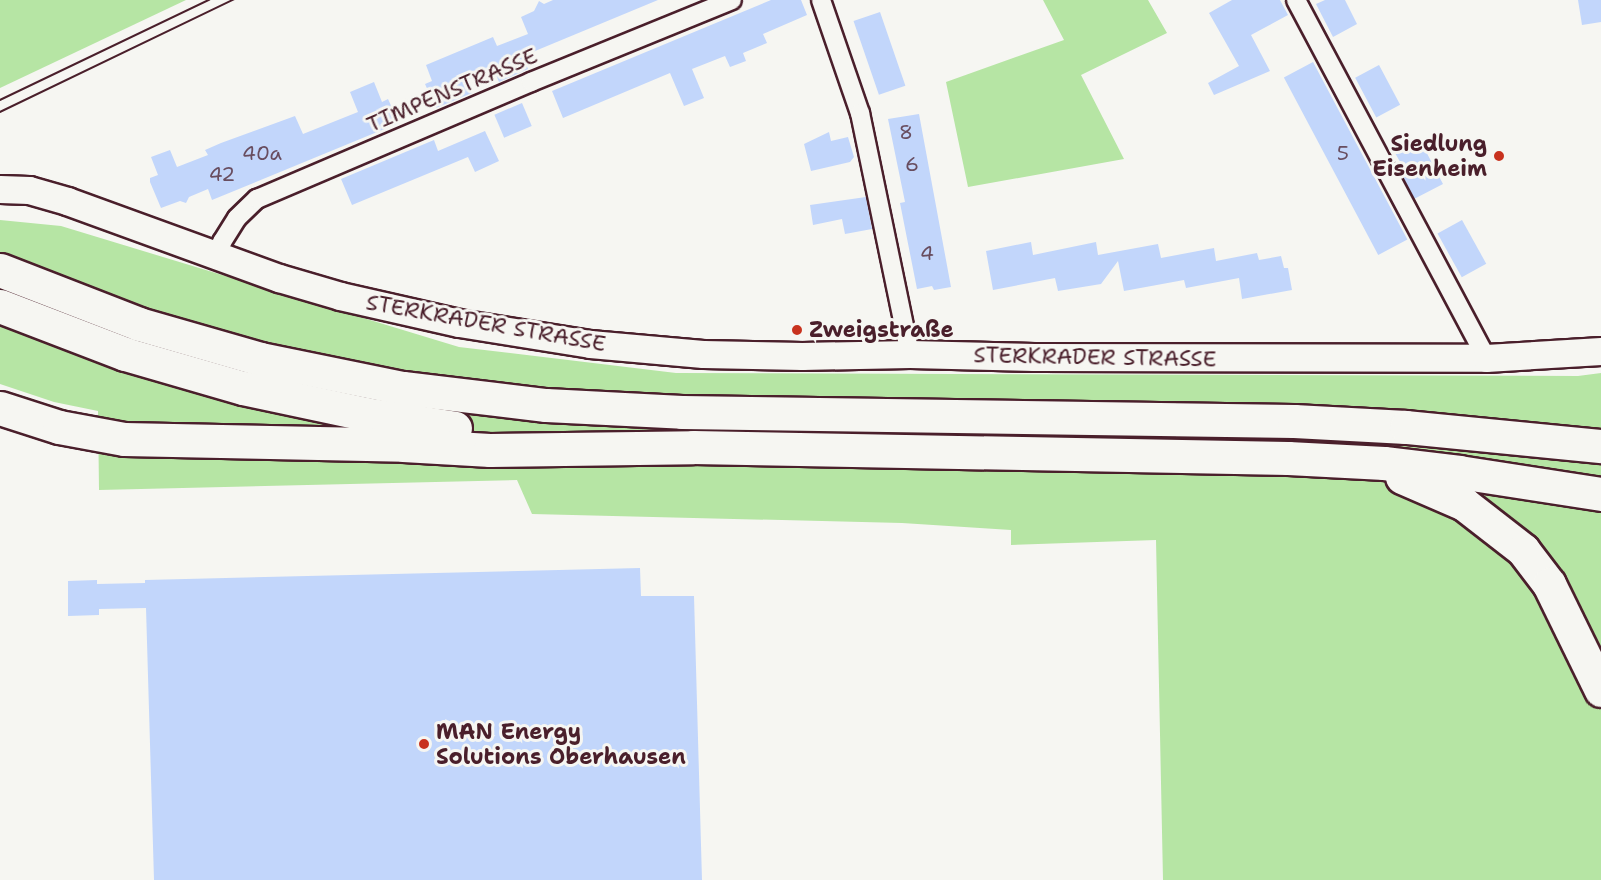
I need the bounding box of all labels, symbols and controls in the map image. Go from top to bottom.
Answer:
street label: TIMPENSTRASSE [363,42,541,138]
house number: 8 [899,120,913,144]
place label: Siedlung Eisenheim [1372,130,1487,182]
house number: 40a [242,141,282,165]
house number: 5 [1337,141,1349,165]
marker: Siedlung Eisenheim [1492,149,1506,163]
house number: 6 [905,152,919,176]
house number: 42 [209,162,235,186]
house number: 4 [920,241,934,265]
street label: STERKRADER STRASSE [364,289,608,357]
place label: Zweigstraße [809,317,954,343]
marker: Zweigstraße [790,323,804,337]
street label: STERKRADER STRASSE [973,342,1217,372]
place label: MAN Energy Solutions Oberhausen [436,718,686,770]
marker: MAN Energy Solutions Oberhausen [417,737,431,751]

